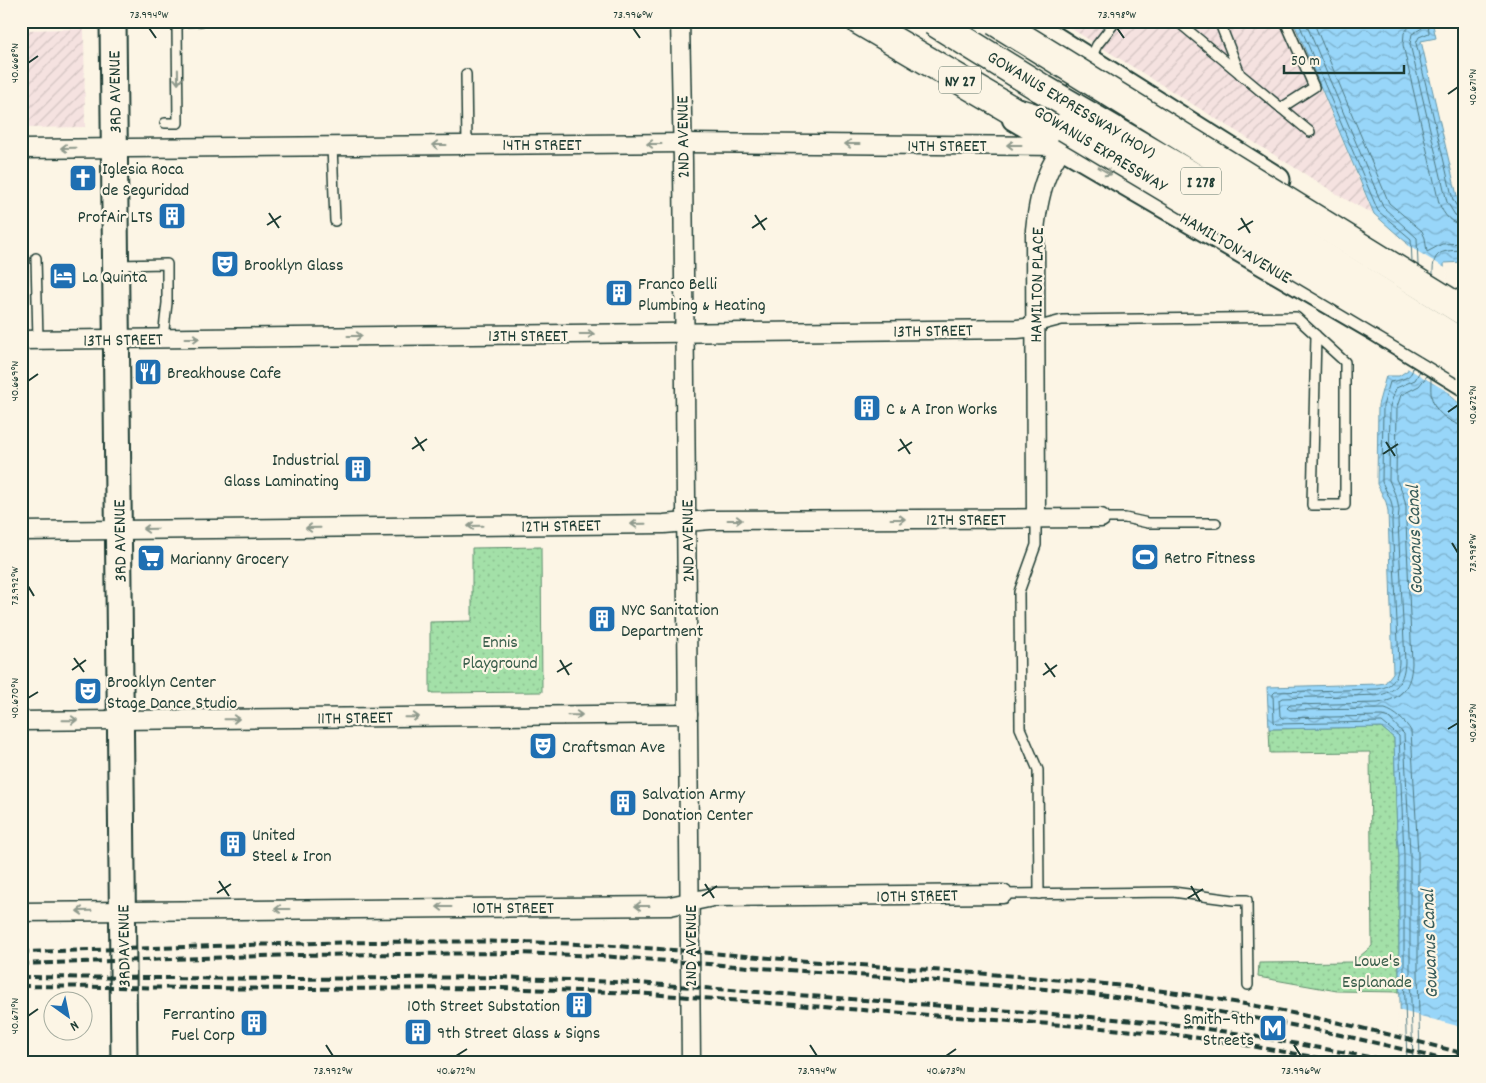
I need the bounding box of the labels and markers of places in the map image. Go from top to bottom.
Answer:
place label: Iglesia Roca de Seguridad [102,158,189,204]
church icon: Iglesia Roca de Seguridad [68,163,98,193]
building icon: ProfAir LTS [157,201,187,231]
place label: ProfAir LTS [77,206,153,231]
theatre icon: Brooklyn Glass [210,249,240,279]
place label: Brooklyn Glass [244,254,344,279]
hotel icon: La Quinta [48,261,78,291]
place label: La Quinta [82,266,147,291]
place label: Franco Belli Plumbing & Heating [638,273,766,319]
building icon: Franco Belli Plumbing & Heating [604,278,634,308]
restaurant icon: Breakhouse Cafe [133,357,163,387]
place label: Breakhouse Cafe [167,362,281,387]
building icon: C & A Iron Works [852,393,882,423]
place label: C & A Iron Works [886,398,998,423]
place label: Industrial Glass Laminating [224,449,340,495]
building icon: Industrial Glass Laminating [343,454,373,484]
sports icon: Retro Fitness [1130,542,1160,572]
supermarket icon: Marianny Grocery [136,543,166,573]
place label: Retro Fitness [1164,547,1256,572]
place label: Marianny Grocery [170,548,289,573]
place label: NYC Sanitation Department [621,599,719,645]
building icon: NYC Sanitation Department [587,604,617,634]
place label: Brooklyn Center Stage Dance Studio [107,671,237,717]
theatre icon: Brooklyn Center Stage Dance Studio [73,676,103,706]
theatre icon: Craftsman Ave [528,731,558,761]
place label: Craftsman Ave [562,736,665,761]
place label: Salvation Army Donation Center [642,783,753,829]
building icon: Salvation Army Donation Center [608,788,638,818]
place label: United Steel & Iron [252,824,331,870]
building icon: United Steel & Iron [218,829,248,859]
building icon: 10th Street Substation [564,990,594,1020]
place label: 10th Street Substation [407,995,560,1020]
place label: Ferrantino Fuel Corp [163,1003,235,1049]
building icon: Ferrantino Fuel Corp [239,1008,269,1038]
place label: Smith–9th Streets [1183,1008,1254,1054]
metro station icon: Smith–9th Streets [1258,1013,1288,1043]
building icon: 9th Street Glass & Signs [403,1017,433,1047]
place label: 9th Street Glass & Signs [437,1022,600,1047]

